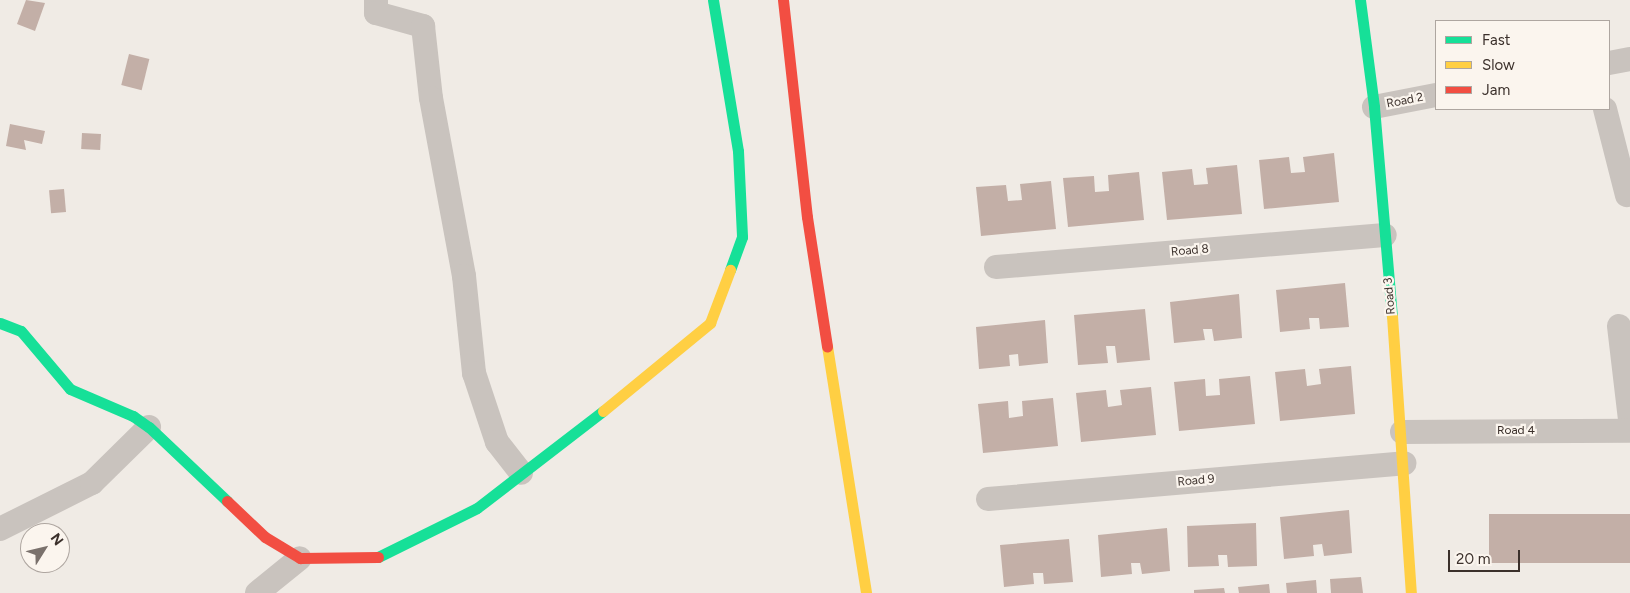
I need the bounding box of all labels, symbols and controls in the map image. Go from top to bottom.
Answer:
legend [1435,20,1610,110]
text: Fast [1482,31,1510,49]
text: Slow [1482,56,1515,74]
text: Jam [1482,81,1510,99]
street label: Road 2 [1385,90,1425,112]
street label: Road 8 [1170,242,1210,260]
street label: Road 3 [1381,277,1399,315]
street label: Road 4 [1497,424,1535,438]
street label: Road 9 [1177,472,1215,490]
north arrow [20,523,70,573]
text: N [47,530,67,549]
scale bar [1450,540,1522,572]
text: 20 m [1456,550,1490,568]

